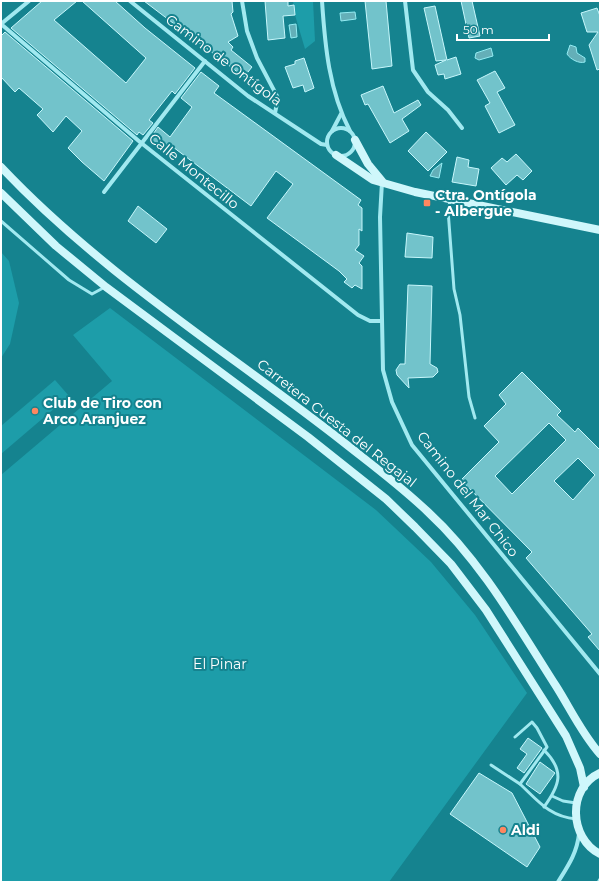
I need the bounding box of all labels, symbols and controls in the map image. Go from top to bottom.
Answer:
street label: Camino de Ontígola [162,10,286,110]
scale bar [457,16,549,42]
text: 50 m [463,22,494,37]
street label: Calle Montecillo [145,129,243,213]
place label: Ctra. Ontígola - Albergue [435,186,537,220]
marker: Ctra. Ontígola - Albergue [422,198,432,208]
street label: Carretera Cuesta del Regajal [254,355,420,491]
place label: Club de Tiro con Arco Aranjuez [42,394,162,428]
marker: Club de Tiro con Arco Aranjuez [30,406,40,416]
street label: Camino del Mar Chico [413,428,523,561]
park label: El Pinar [193,655,247,673]
place label: Aldi [510,821,540,839]
marker: Aldi [498,825,508,835]

